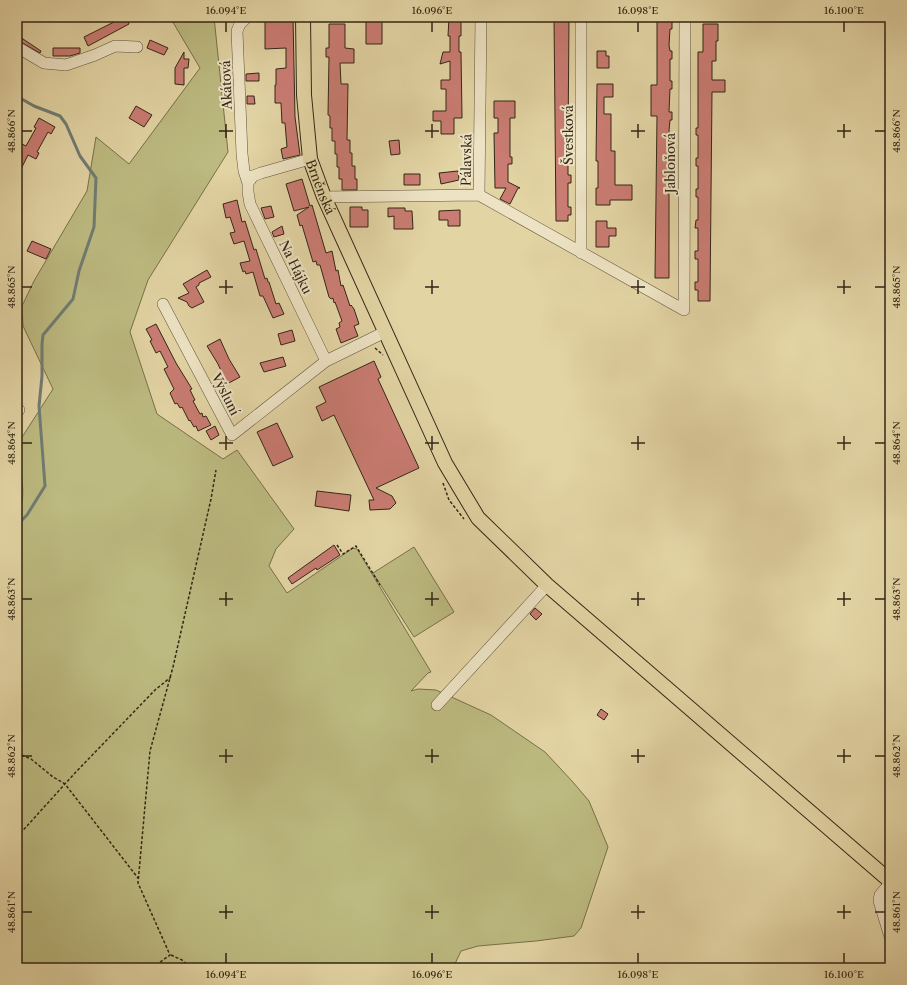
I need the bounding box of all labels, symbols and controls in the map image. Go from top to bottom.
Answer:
text: 16.094°E [206,4,246,17]
text: 16.096°E [412,4,452,17]
text: 16.098°E [618,4,659,17]
text: 16.100°E [824,4,864,17]
street label: Akátová [217,60,235,111]
street label: Švestková [560,105,576,165]
text: 48.866°N [5,109,18,153]
text: 48.866°N [890,109,903,153]
street label: Jabloňová [662,133,678,195]
street label: Pálavská [458,134,474,186]
street label: Brněnská [303,157,339,217]
street label: Na Hájku [276,238,316,296]
text: 48.865°N [5,265,18,309]
text: 48.865°N [890,265,903,309]
street label: Výsluní [208,369,243,418]
text: 48.864°N [5,421,18,465]
text: 48.864°N [890,421,903,465]
text: 48.863°N [5,577,18,621]
text: 48.863°N [890,577,903,621]
text: 48.862°N [5,734,18,778]
text: 48.862°N [890,734,903,778]
text: 48.861°N [5,891,18,933]
text: 48.861°N [890,891,903,933]
text: 16.094°E [206,968,246,981]
text: 16.096°E [412,968,452,981]
text: 16.098°E [618,968,659,981]
text: 16.100°E [824,968,864,981]

